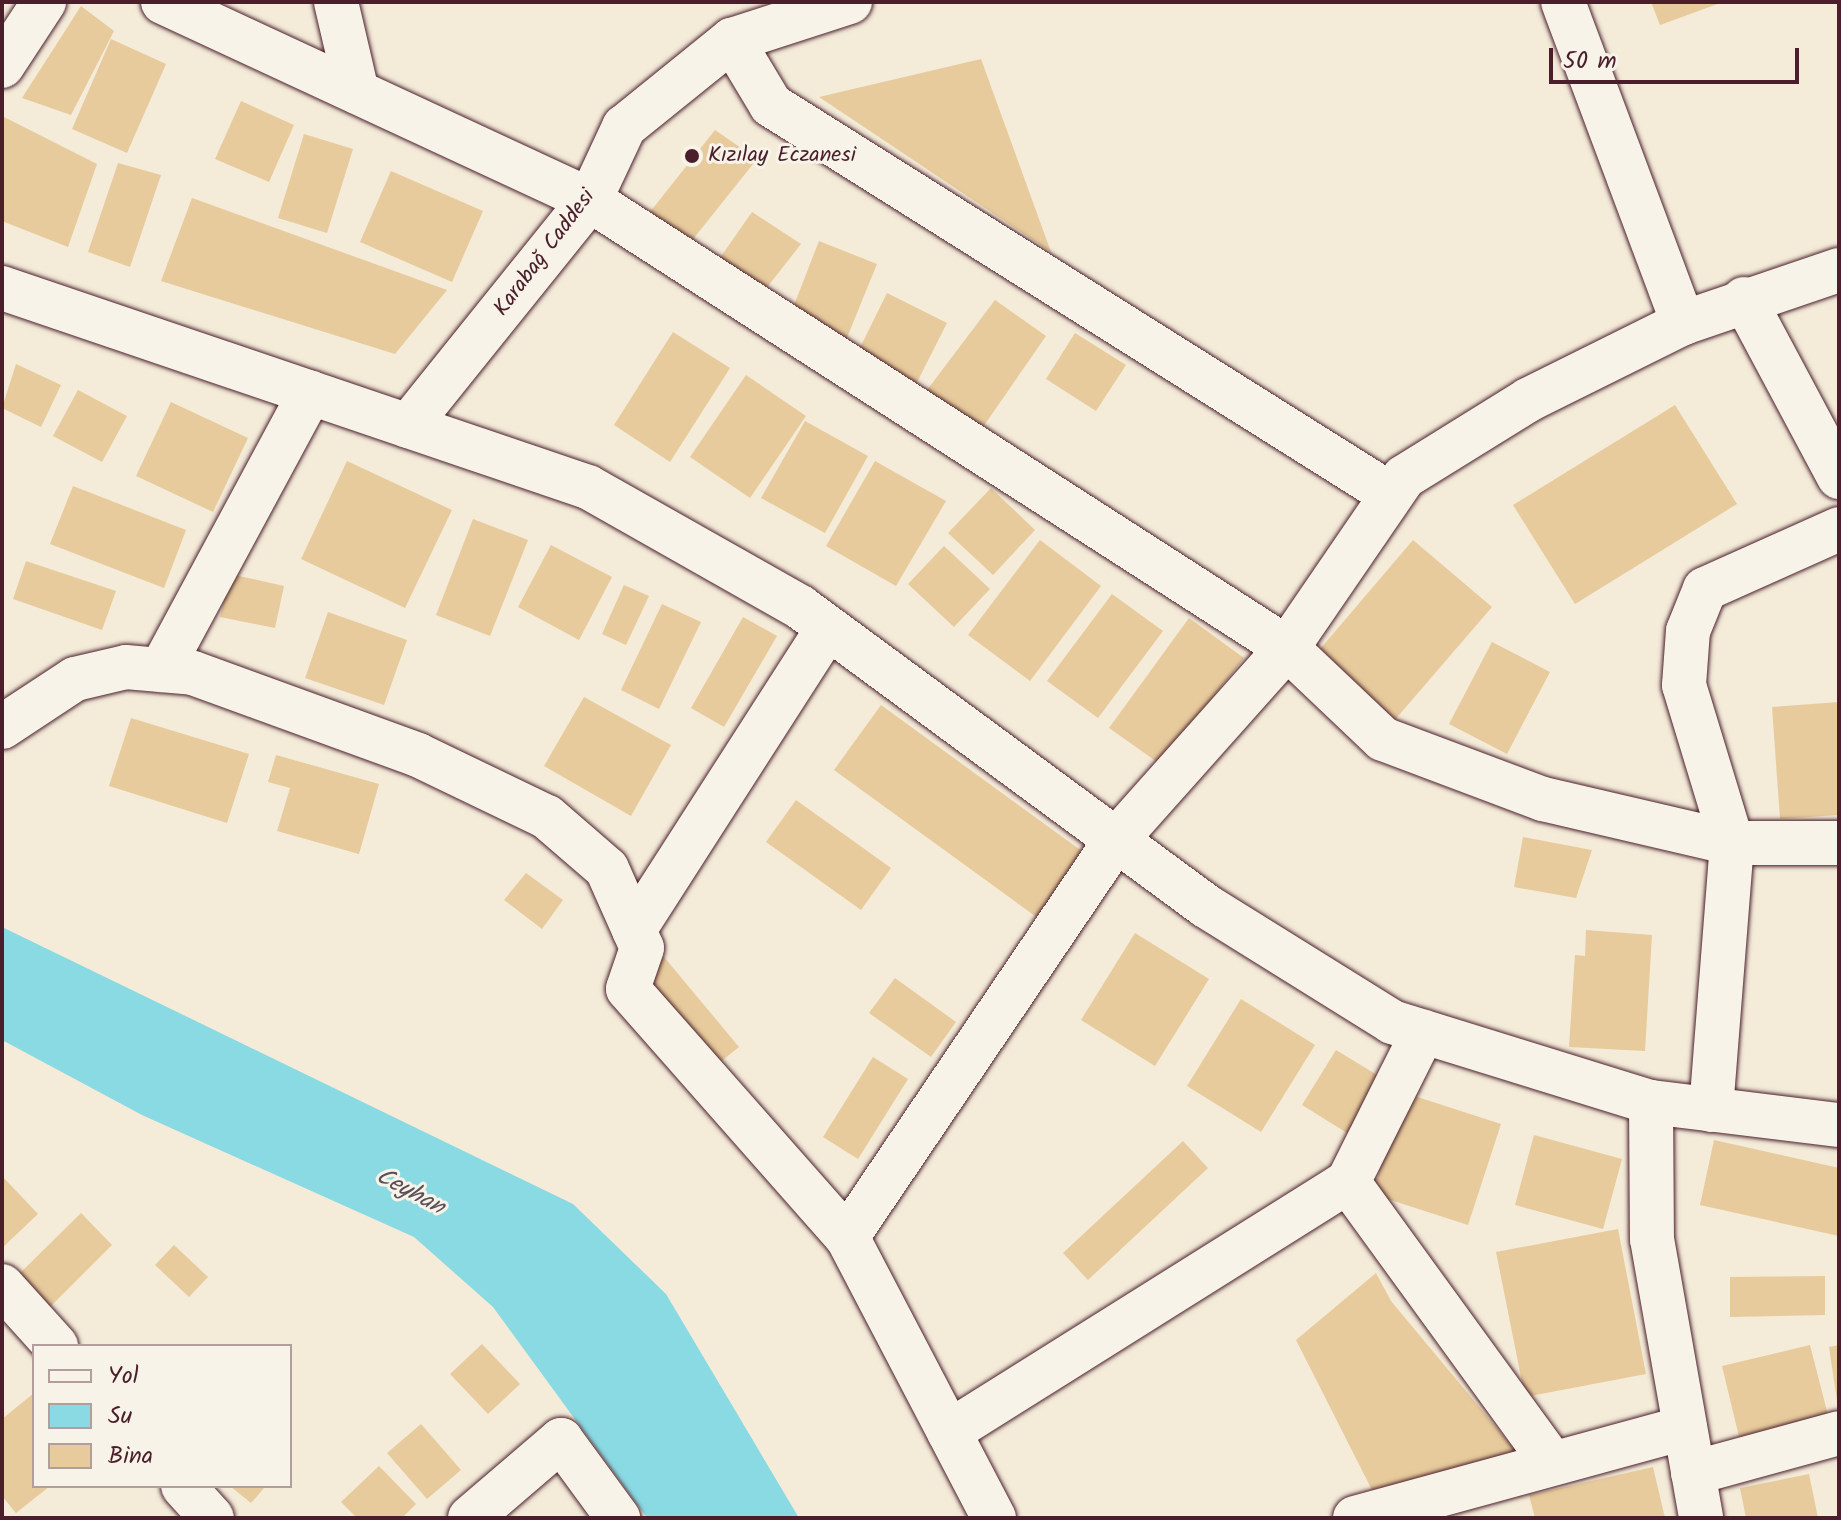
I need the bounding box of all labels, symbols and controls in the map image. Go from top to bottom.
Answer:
scale bar [1553,32,1803,82]
text: 50 m [1563,42,1617,81]
place label: Kızılay Eczanesi [708,143,856,169]
marker: Kızılay Eczanesi [683,147,701,165]
street label: Karabağ Caddesi [489,184,601,322]
water label: Ceyhan [371,1162,449,1222]
legend [32,1344,292,1488]
text: Yol [108,1357,139,1396]
text: Su [108,1397,132,1436]
text: Bina [108,1437,153,1476]

